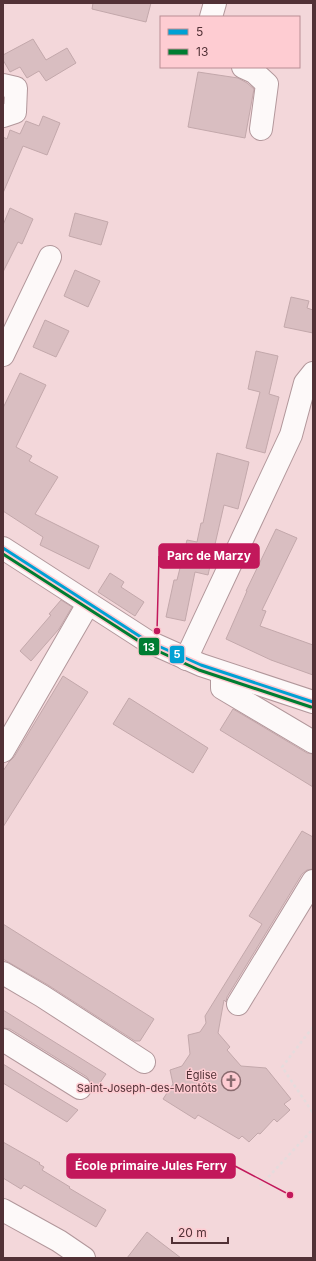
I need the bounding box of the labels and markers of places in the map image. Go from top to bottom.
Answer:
callout: Parc de Marzy [159,544,259,568]
place label: Église Saint-Joseph-des-Montôts [77,1068,217,1095]
church icon: Église Saint-Joseph-des-Montôts [220,1070,242,1092]
callout: École primaire Jules Ferry [67,1154,235,1178]

